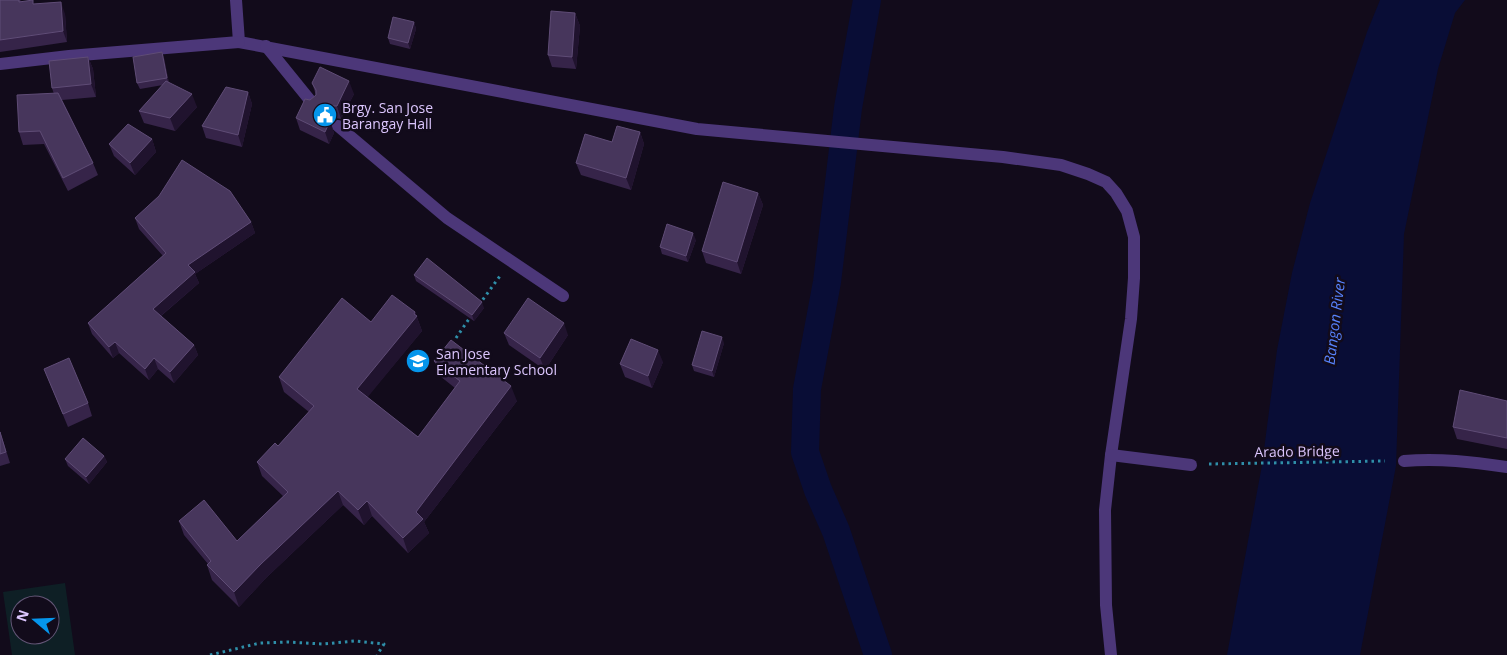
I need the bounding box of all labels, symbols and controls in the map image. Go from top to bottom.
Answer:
place label: Brgy. San Jose Barangay Hall [342,98,433,133]
public building icon: Brgy. San Jose Barangay Hall [312,102,338,128]
water label: Bangon River [1319,275,1349,366]
place label: San Jose Elementary School [436,344,557,379]
school or university icon: San Jose Elementary School [405,348,431,374]
street label: Arado Bridge [1254,441,1340,461]
north arrow [10,595,60,645]
text: N [11,607,33,624]

